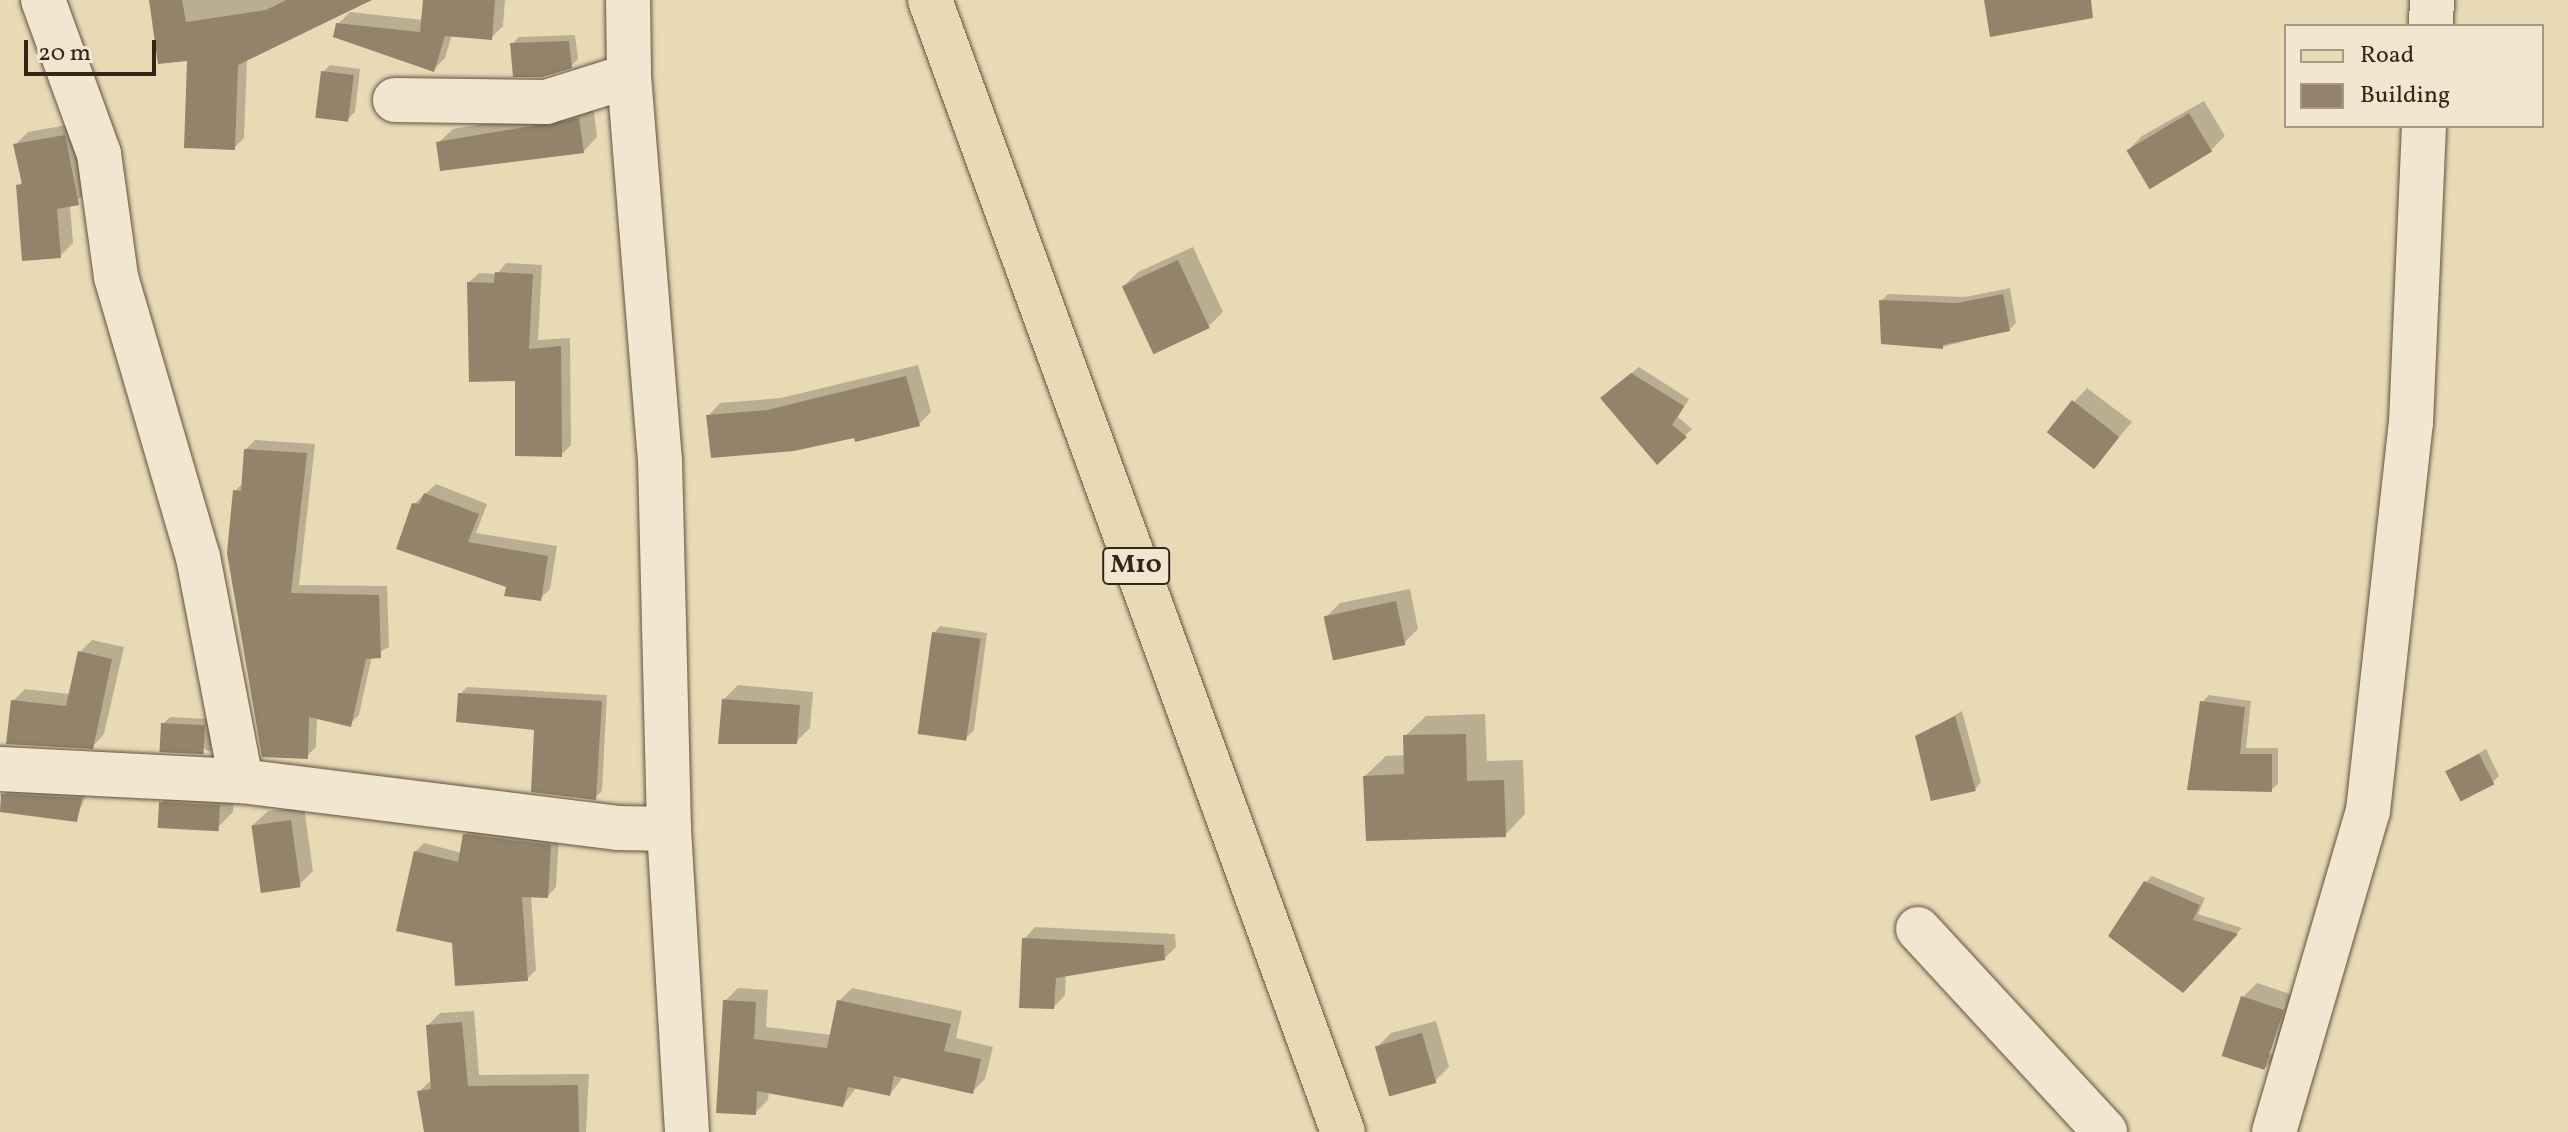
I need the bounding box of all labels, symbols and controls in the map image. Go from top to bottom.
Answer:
scale bar [28,24,160,74]
legend [2284,24,2544,128]
text: 20 m [38,37,91,71]
text: Road [2360,39,2414,73]
text: Building [2360,79,2450,113]
road number: M10 [1102,544,1170,588]

